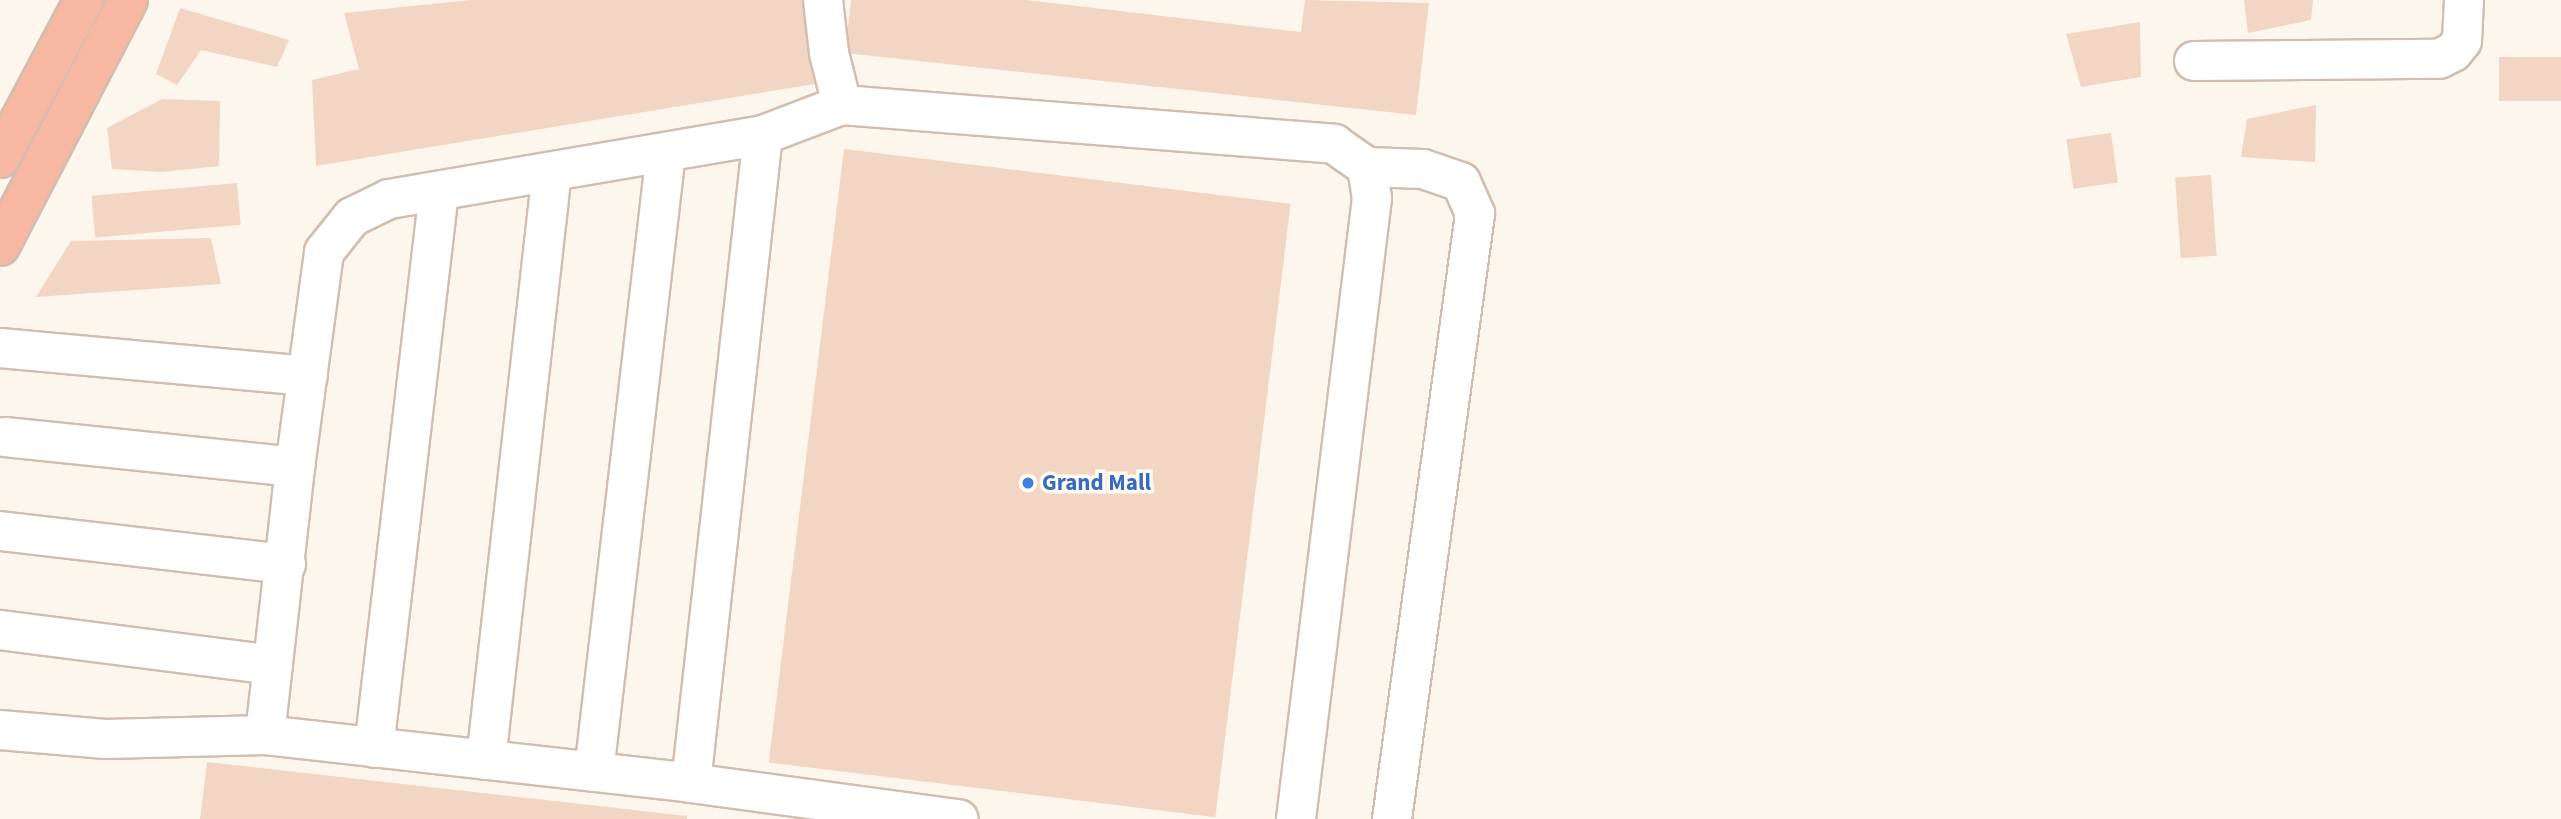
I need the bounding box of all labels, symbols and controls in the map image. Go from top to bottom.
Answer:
place label: Grand Mall [1042,469,1151,497]
marker: Grand Mall [1020,475,1036,491]

